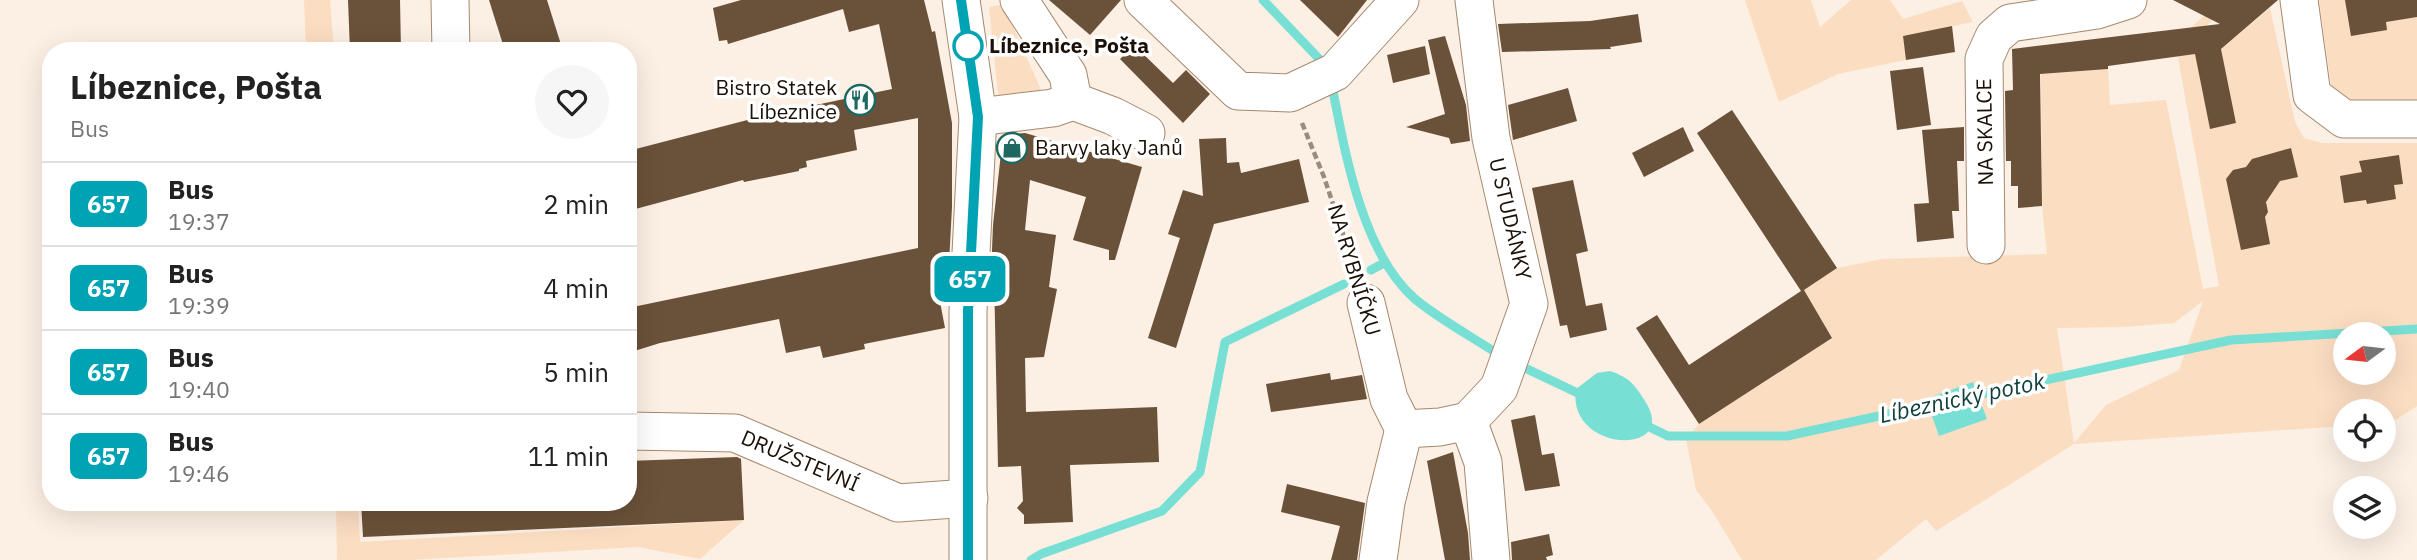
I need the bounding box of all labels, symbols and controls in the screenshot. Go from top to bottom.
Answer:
marker: Líbeznice, Pošta [953,31,983,61]
place label: Líbeznice, Pošta [989,31,1149,59]
text: Líbeznice, Pošta [70,65,322,108]
button: heart [535,65,609,139]
place label: Bistro Statek Líbeznice [716,73,837,125]
street label: NA SKALCE [1969,78,1999,186]
restaurant icon: Bistro Statek Líbeznice [843,83,877,117]
text: Bus [70,113,109,143]
shop icon: Barvy laky Janů [995,131,1029,165]
place label: Barvy laky Janů [1035,133,1183,161]
street label: U STUDÁNKY [1483,155,1539,283]
text: Bus [168,172,214,206]
text: 2 min [543,187,609,221]
text: 657 [87,188,130,220]
street label: NA RYBNÍČKU [1322,201,1388,339]
text: 19:37 [168,206,230,236]
text: Bus [168,256,214,290]
line badge: 657 [930,256,1010,302]
text: 657 [948,263,992,295]
text: 4 min [543,271,609,305]
text: 657 [87,272,130,304]
text: 19:39 [168,290,230,320]
north arrow [2333,322,2396,385]
map controls [2333,322,2396,539]
text: Bus [168,340,214,374]
text: 5 min [543,355,609,389]
text: 657 [87,356,130,388]
water label: Líbeznický potok [1876,365,2048,429]
text: 19:40 [168,374,230,404]
button: locate [2333,399,2396,462]
street label: DRUŽSTEVNÍ [737,423,864,498]
text: Bus [168,424,214,458]
text: 11 min [528,439,609,473]
text: 657 [87,440,130,472]
text: 19:46 [168,458,230,488]
button: layers [2333,476,2396,539]

